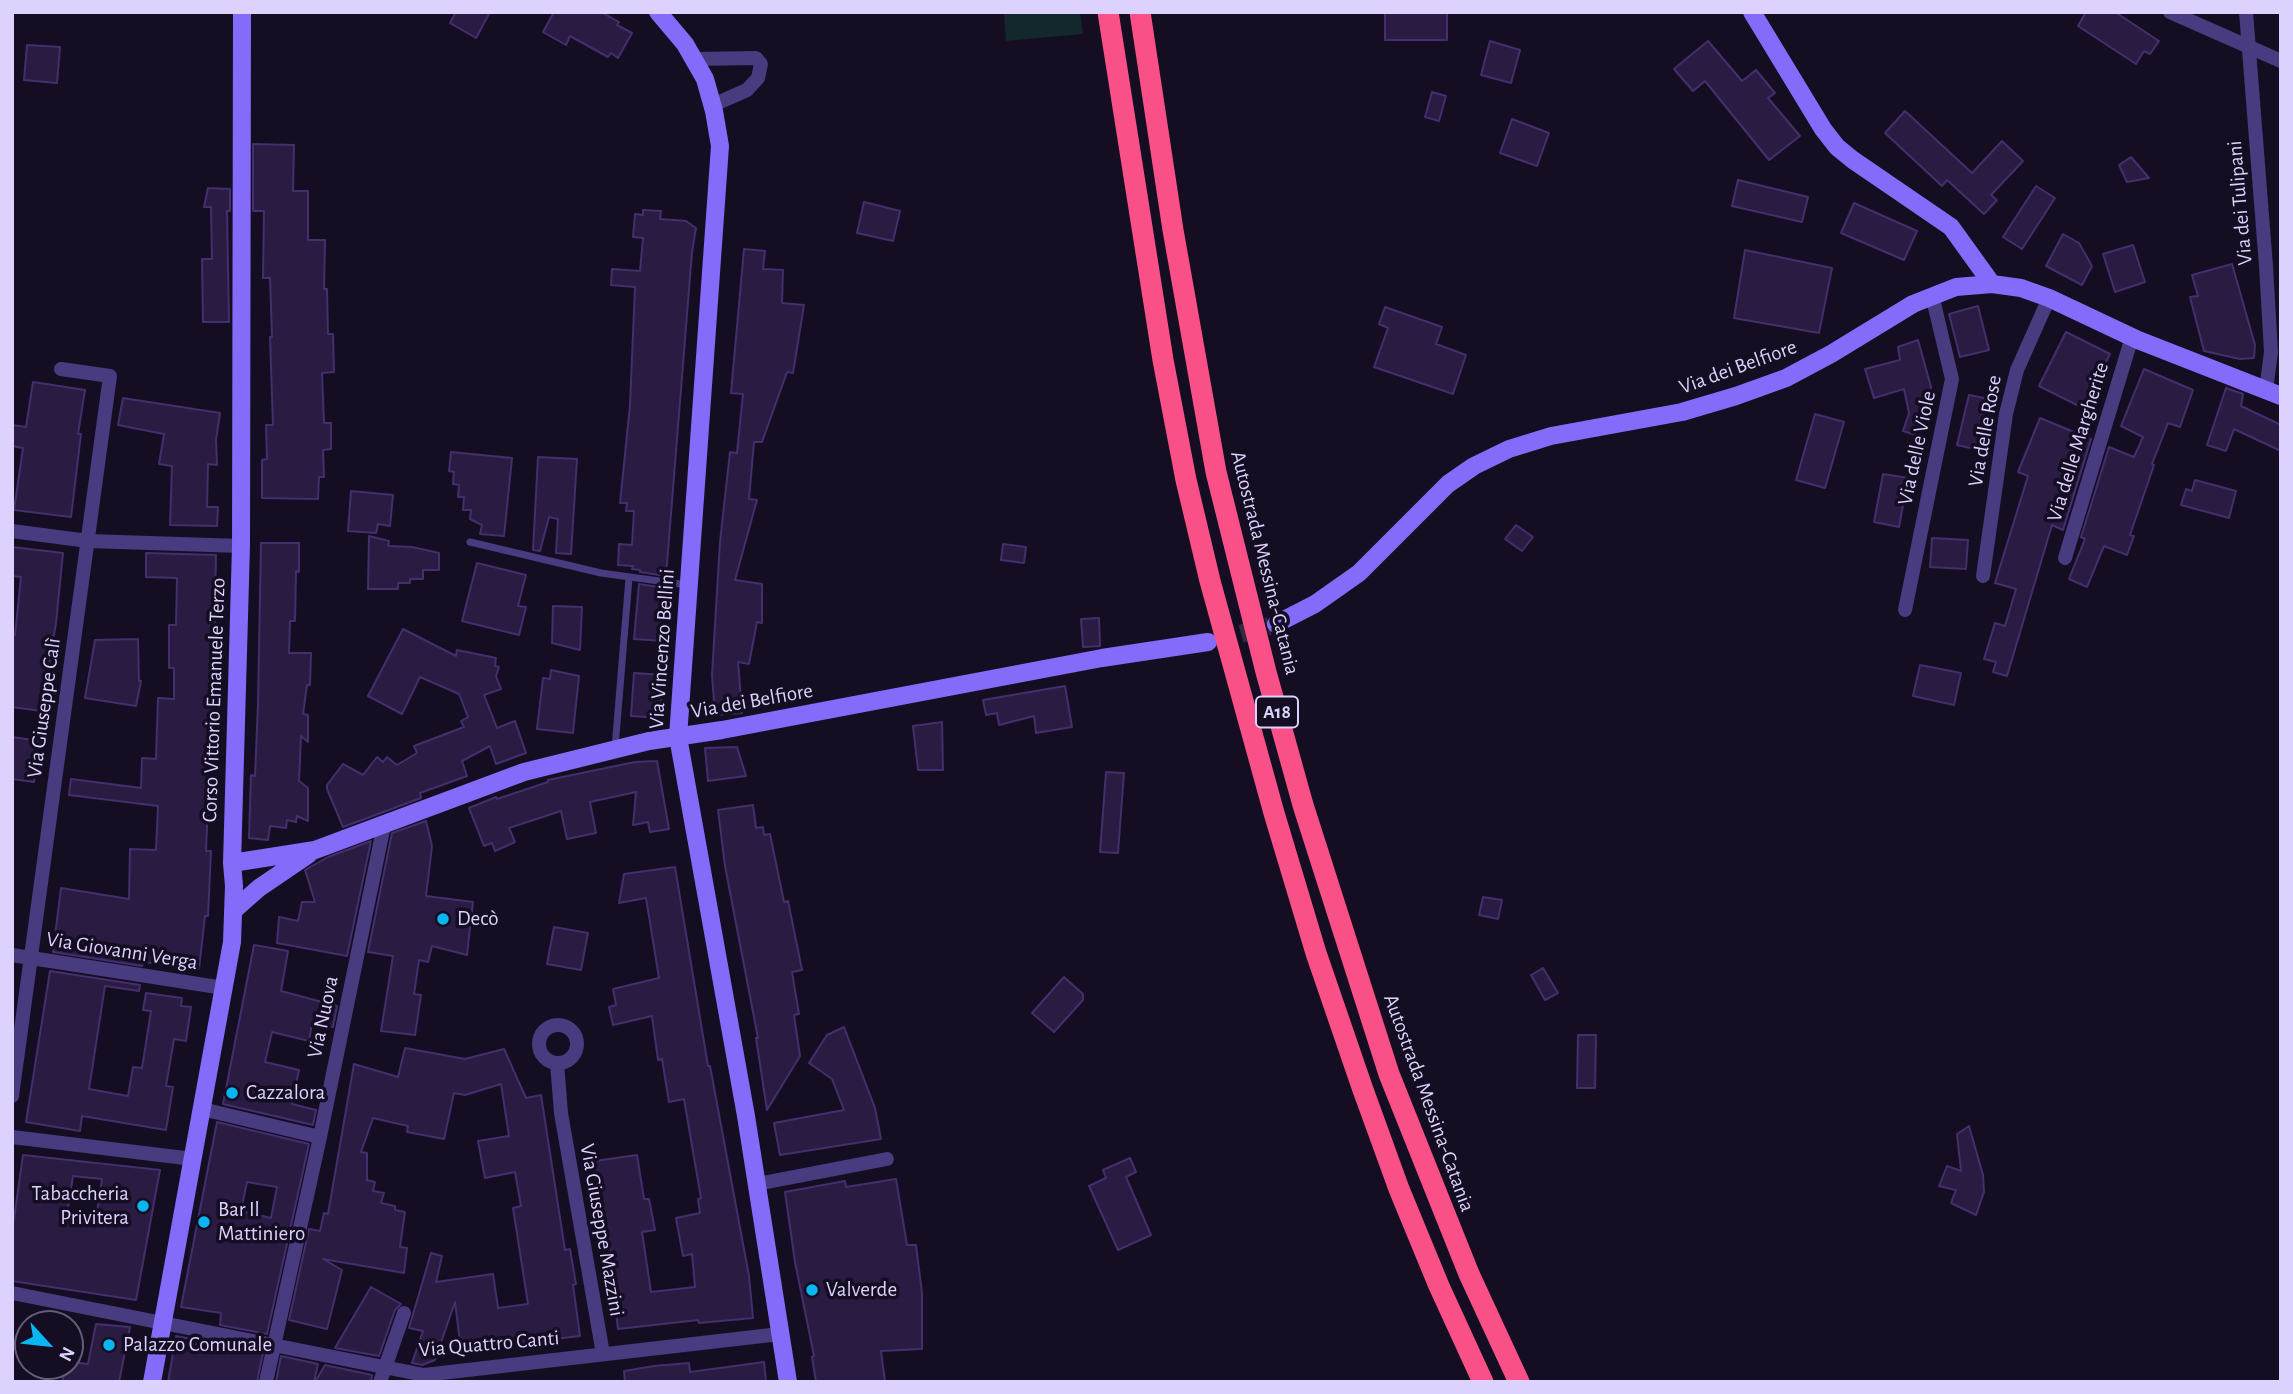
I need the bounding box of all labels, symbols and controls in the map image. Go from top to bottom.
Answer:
street label: Via dei Tulipani [2222,140,2258,266]
street label: Via dei Belfiore [1676,334,1800,400]
street label: Via delle Margherite [2042,359,2114,525]
street label: Via delle Rose [1963,373,2007,489]
street label: Via delle Viole [1893,389,1941,507]
street label: Autostrada Messina-Catania [1225,448,1305,678]
street label: Via Vincenzo Bellini [644,568,680,730]
street label: Corso Vittorio Emanuele Terzo [197,577,231,823]
street label: Via Giuseppe Calì [22,636,66,780]
street label: Via dei Belfiore [689,678,815,724]
road number: A18 [1256,696,1298,727]
place label: Decò [457,906,499,932]
marker: Decò [435,911,451,927]
street label: Via Giovanni Verga [45,927,199,975]
street label: Via Nuova [302,974,344,1060]
street label: Autostrada Messina-Catania [1378,991,1480,1215]
place label: Cazzalora [246,1080,325,1106]
marker: Cazzalora [224,1085,240,1101]
street label: Via Giuseppe Mazzini [574,1142,630,1318]
place label: Tabaccheria Privitera [32,1181,129,1231]
place label: Bar Il Mattiniero [218,1197,305,1247]
marker: Tabaccheria Privitera [135,1198,151,1214]
marker: Bar Il Mattiniero [196,1214,212,1230]
place label: Valverde [826,1277,897,1303]
marker: Valverde [804,1282,820,1298]
north arrow [14,1310,84,1380]
street label: Via Quattro Canti [418,1325,560,1363]
place label: Palazzo Comunale [123,1332,272,1358]
marker: Palazzo Comunale [101,1337,117,1353]
text: N [55,1344,78,1364]

